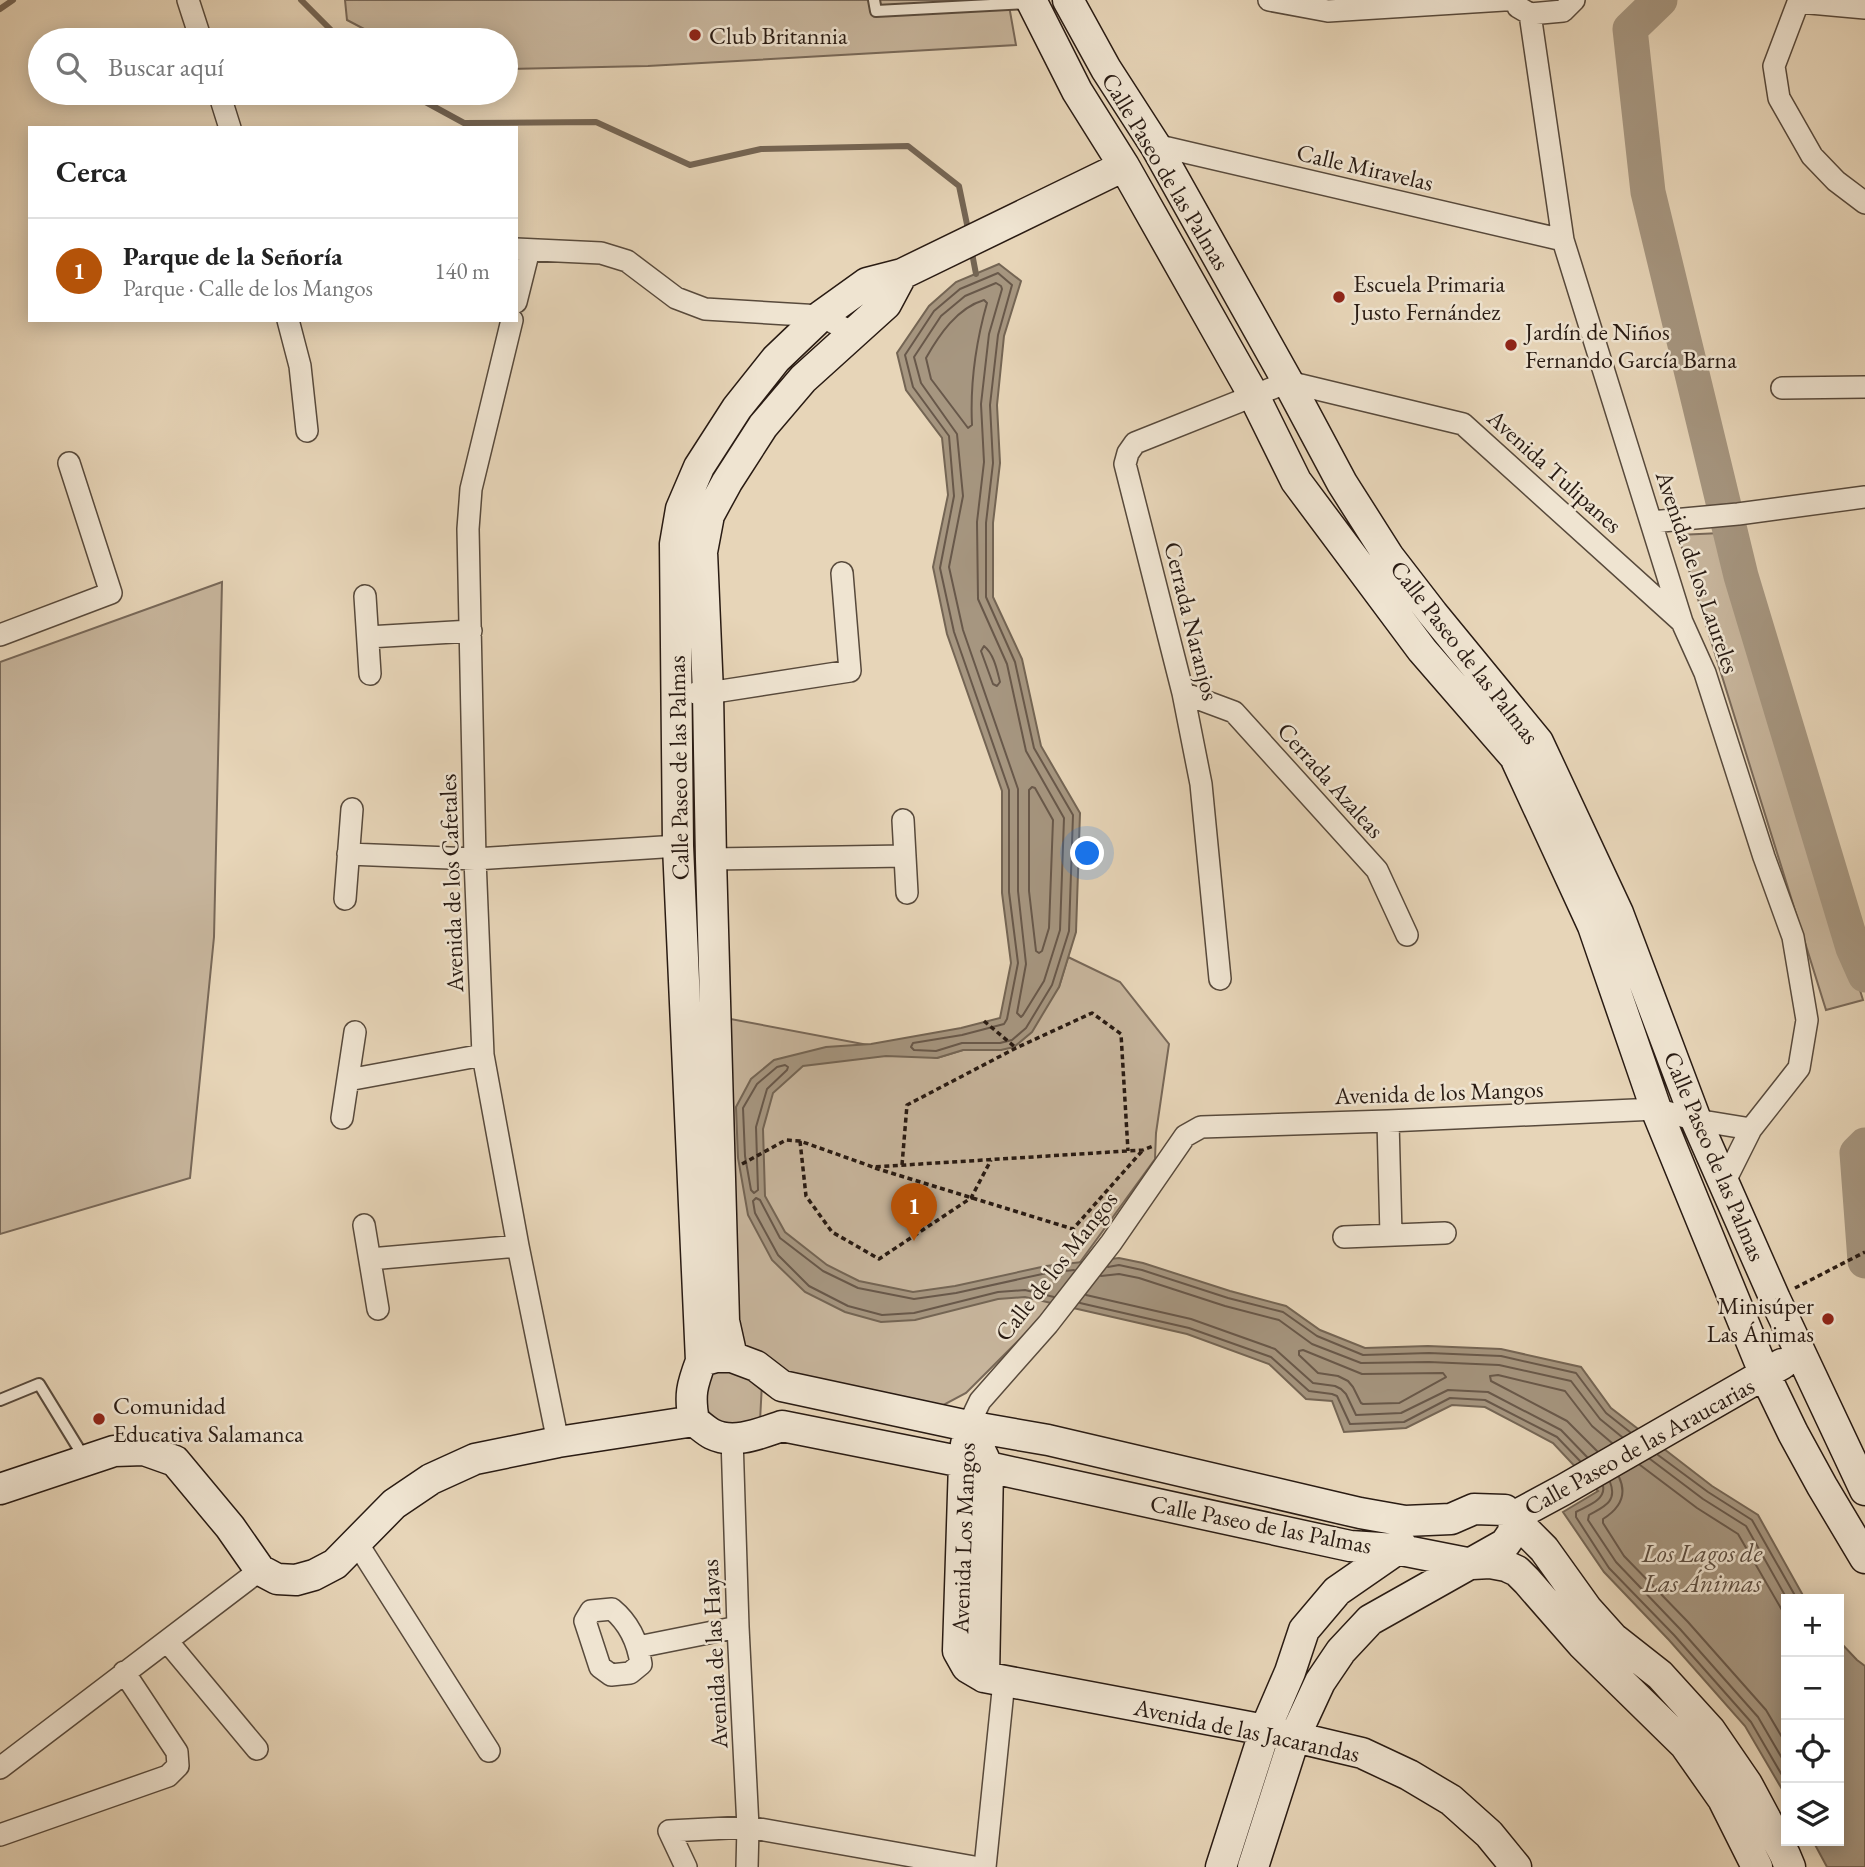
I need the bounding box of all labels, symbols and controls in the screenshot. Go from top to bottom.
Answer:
place label: Club Britannia [709,20,848,51]
marker: Club Britannia [687,27,703,43]
search box [28,28,518,105]
icon: search [52,48,90,86]
text: Buscar aquí [108,50,224,84]
street label: Calle Paseo de las Palmas [1095,67,1237,275]
street label: Calle Miravelas [1294,136,1436,198]
text: Cerca [56,152,127,191]
text: Parque de la Señoría [123,239,343,273]
text: 1 [73,256,85,286]
text: 140 m [434,256,490,286]
place label: Escuela Primaria Justo Fernández [1351,268,1505,327]
text: Parque · Calle de los Mangos [123,273,373,303]
marker: Escuela Primaria Justo Fernández [1331,289,1347,305]
place label: Jardín de Niños Fernando García Barna [1523,316,1737,375]
marker: Jardín de Niños Fernando García Barna [1503,337,1519,353]
street label: Avenida Tulipanes [1480,402,1629,540]
street label: Avenida de los Laureles [1648,466,1747,677]
street label: Cerrada Naranjos [1157,538,1227,704]
street label: Calle Paseo de las Palmas [1384,554,1546,750]
street label: Calle Paseo de las Palmas [661,655,695,881]
street label: Cerrada Azaleas [1271,715,1391,845]
street label: Avenida de los Cafetales [432,773,470,994]
your location [1070,836,1104,870]
street label: Calle Paseo de las Palmas [1657,1046,1773,1266]
street label: Avenida de los Mangos [1333,1073,1544,1111]
pin: 1 [891,1183,937,1241]
street label: Calle de los Mangos [988,1185,1124,1347]
place label: Minisúper Las Ánimas [1707,1290,1814,1349]
marker: Minisúper Las Ánimas [1820,1311,1836,1327]
street label: Calle Paseo de las Araucarias [1518,1370,1760,1522]
place label: Comunidad Educativa Salamanca [113,1390,304,1449]
marker: Comunidad Educativa Salamanca [91,1411,107,1427]
street label: Avenida Los Mangos [944,1442,982,1635]
street label: Calle Paseo de las Palmas [1148,1487,1374,1561]
water label: Los Lagos de Las Ánimas [1641,1536,1763,1600]
street label: Avenida de las Hayas [694,1558,734,1751]
map controls [1781,1594,1844,1846]
button: + [1781,1594,1844,1657]
button: − [1781,1657,1844,1720]
street label: Avenida de las Jacarandas [1130,1691,1363,1769]
button: locate [1781,1720,1844,1783]
button: layers [1781,1783,1844,1846]

